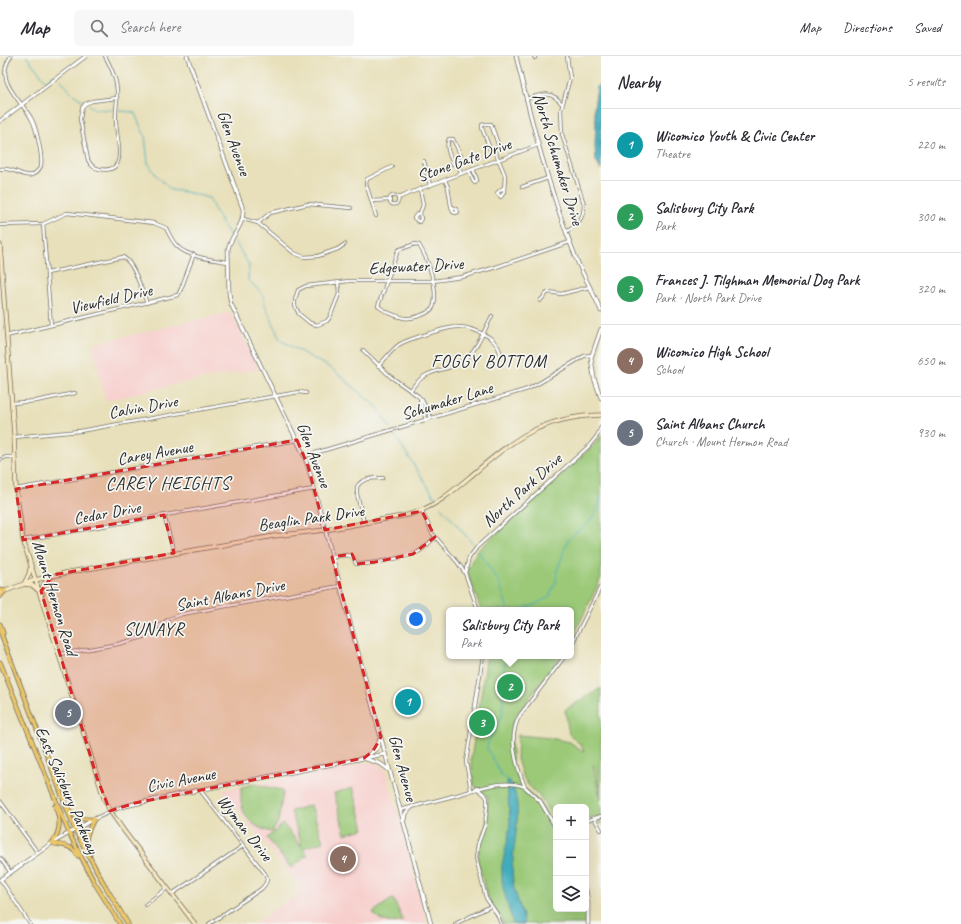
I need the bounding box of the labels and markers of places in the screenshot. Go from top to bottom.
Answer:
pin: 2 [497,672,523,702]
pin: 1 [395,687,421,717]
pin: 5 [55,698,81,728]
pin: 3 [469,708,495,738]
pin: 4 [330,844,356,874]

